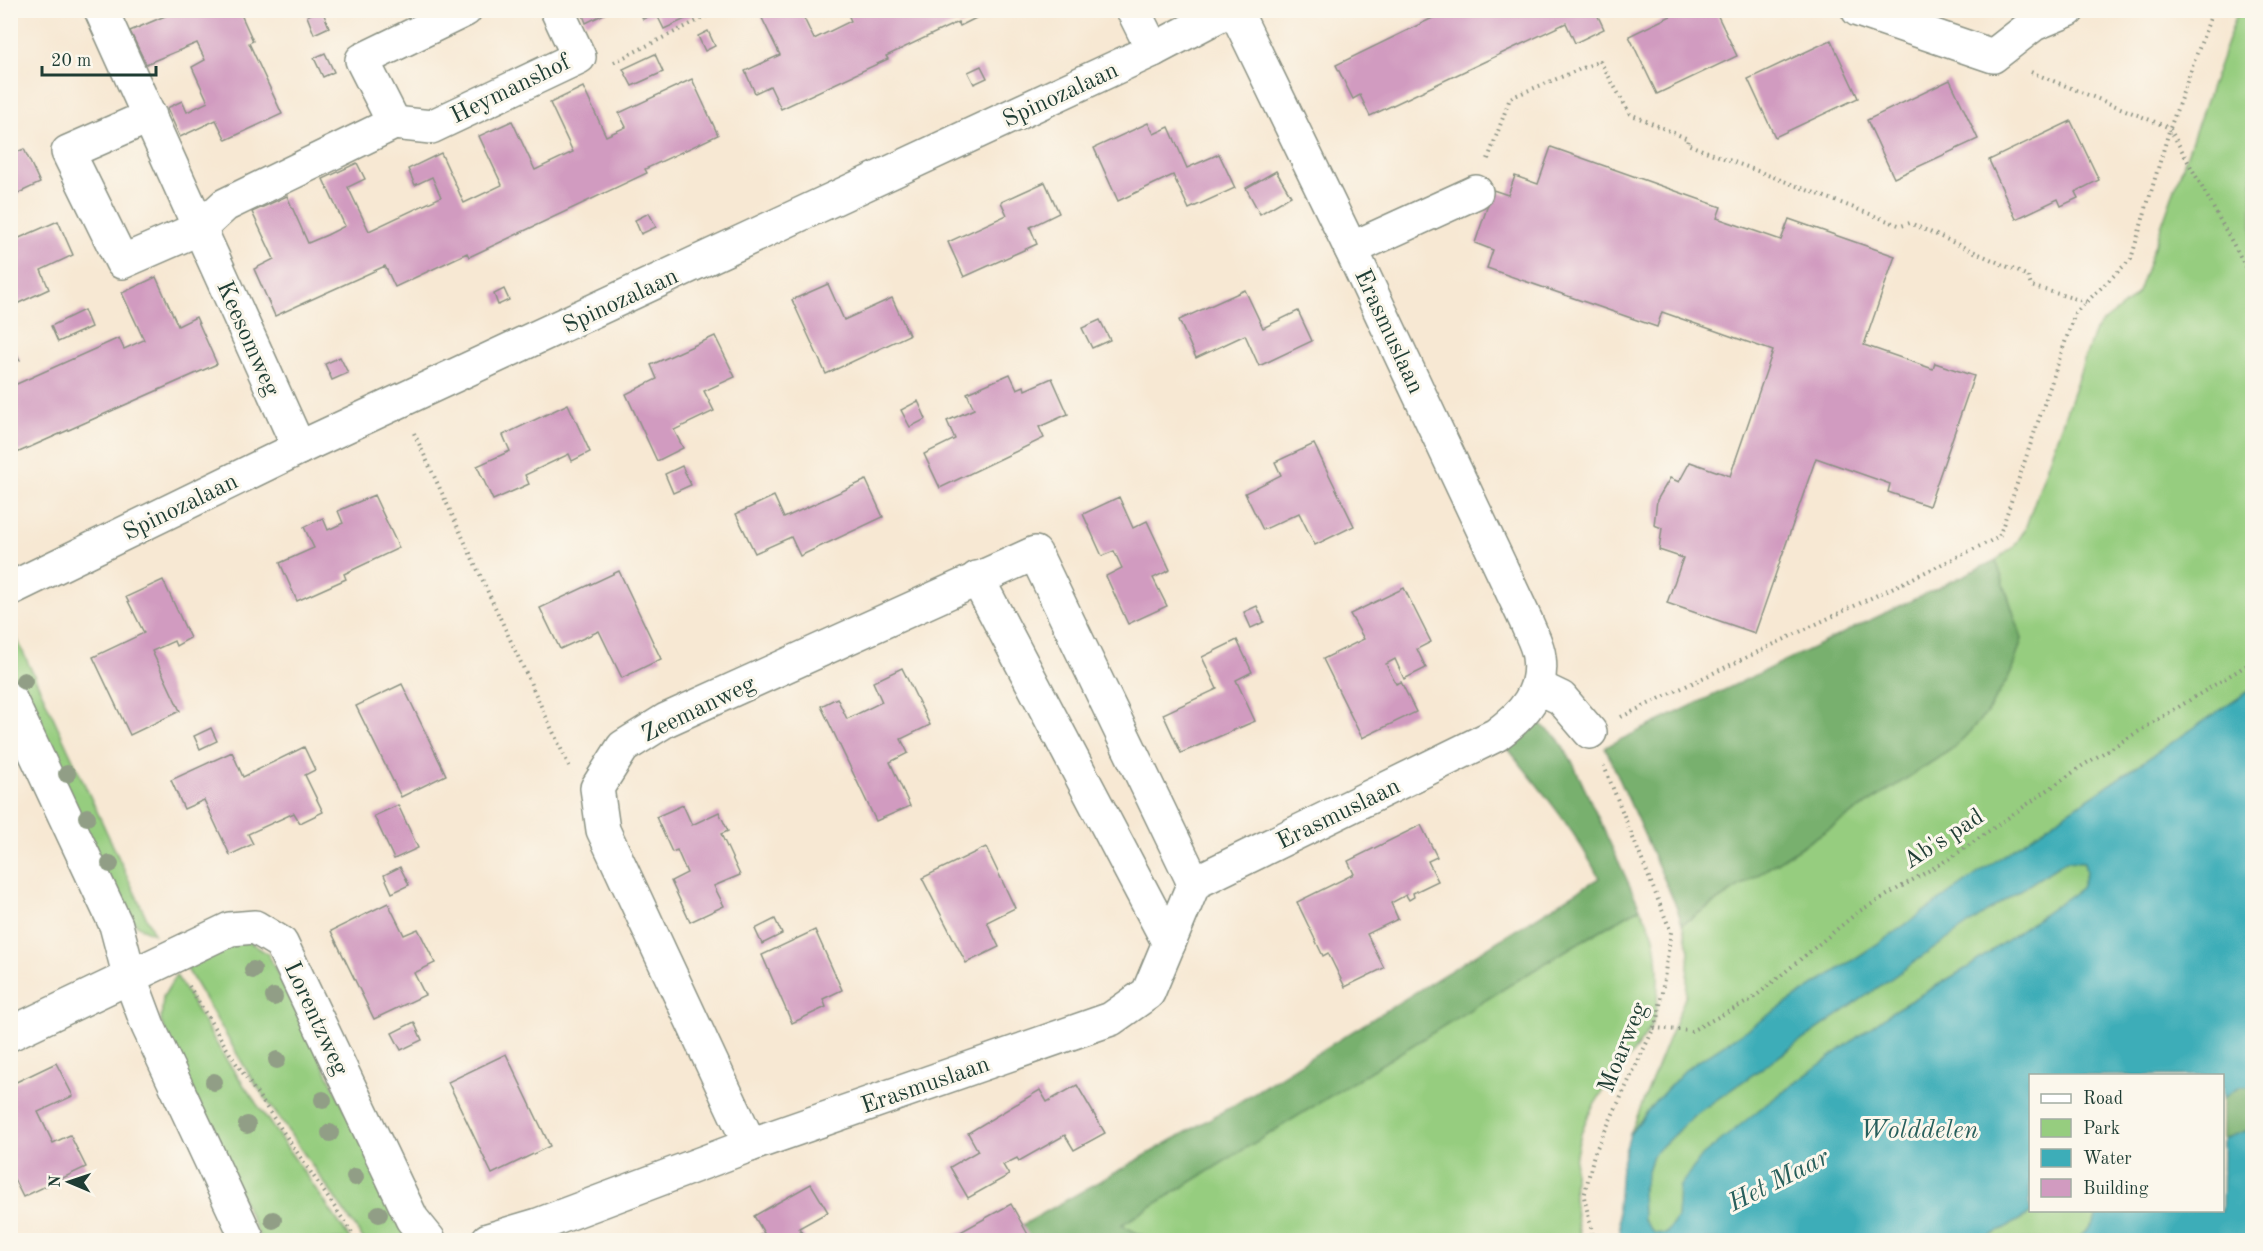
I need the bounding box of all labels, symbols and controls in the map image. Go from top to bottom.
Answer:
scale bar [42,39,156,77]
street label: Heymanshof [447,50,575,129]
text: 20 m [51,52,91,70]
street label: Spinozalaan [999,59,1122,133]
street label: Spinozalaan [559,265,682,339]
street label: Erasmuslaan [1349,266,1427,398]
street label: Keesomweg [211,278,283,400]
street label: Spinozalaan [120,470,242,546]
street label: Zeemanweg [638,672,759,748]
street label: Erasmuslaan [1273,775,1404,855]
street label: Ab's pad [1900,805,1989,874]
street label: Lorentzweg [278,958,352,1079]
street label: Moarweg [1595,999,1653,1096]
street label: Erasmuslaan [858,1053,993,1119]
legend [2029,1074,2224,1212]
text: Road [2083,1090,2123,1108]
water label: Wolddelen [1860,1118,1979,1144]
text: Park [2083,1120,2120,1138]
water label: Het Maar [1723,1144,1834,1218]
text: Water [2083,1150,2132,1168]
north arrow [39,1152,99,1212]
text: N [48,1174,64,1188]
text: Building [2083,1180,2149,1198]

